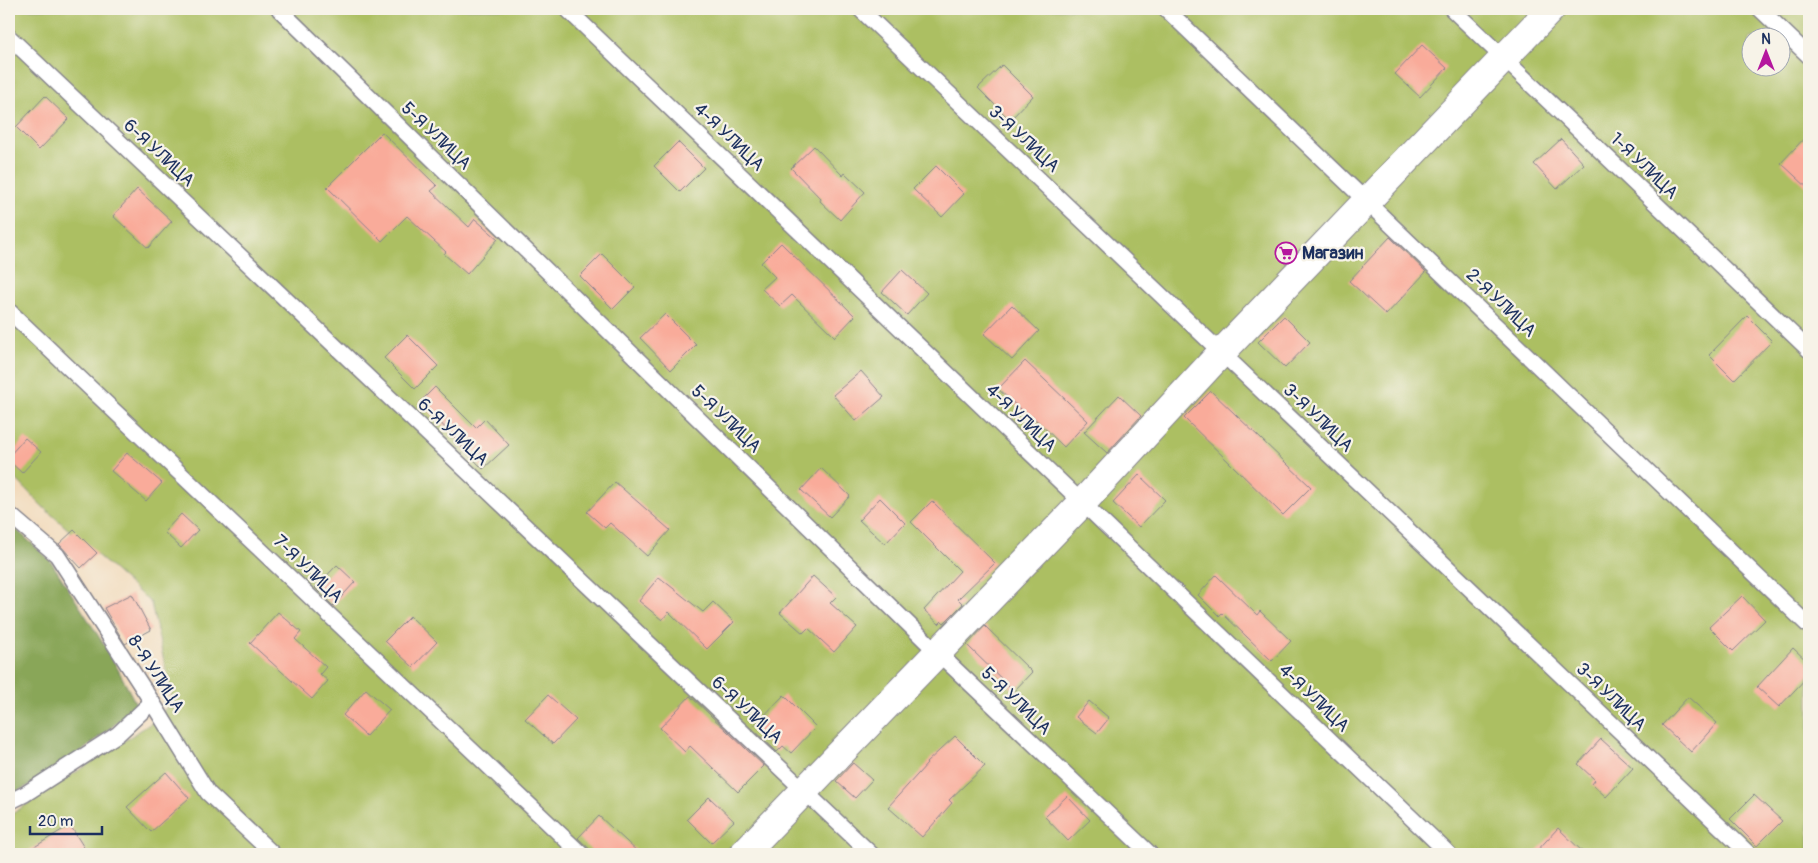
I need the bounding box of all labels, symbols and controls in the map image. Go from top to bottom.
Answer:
north arrow [1740,28,1790,78]
text: N [1761,31,1771,48]
street label: 5-Я УЛИЦА [396,97,476,175]
street label: 4-Я УЛИЦА [689,98,769,177]
street label: 3-Я УЛИЦА [984,100,1065,178]
street label: 6-Я УЛИЦА [118,114,200,192]
street label: 1-Я УЛИЦА [1605,128,1683,204]
supermarket icon: Магазин [1274,241,1298,265]
place label: Магазин [1302,242,1364,265]
street label: 2-Я УЛИЦА [1461,264,1541,342]
street label: 4-Я УЛИЦА [981,379,1061,458]
street label: 3-Я УЛИЦА [1278,379,1358,457]
street label: 5-Я УЛИЦА [686,380,766,458]
street label: 6-Я УЛИЦА [412,393,494,471]
street label: 7-Я УЛИЦА [268,530,348,608]
street label: 8-Я УЛИЦА [122,631,190,717]
street label: 3-Я УЛИЦА [1571,658,1651,736]
street label: 4-Я УЛИЦА [1274,659,1354,738]
street label: 5-Я УЛИЦА [976,662,1056,740]
street label: 6-Я УЛИЦА [706,671,788,749]
scale bar [30,803,102,835]
text: 20 m [38,812,73,831]

